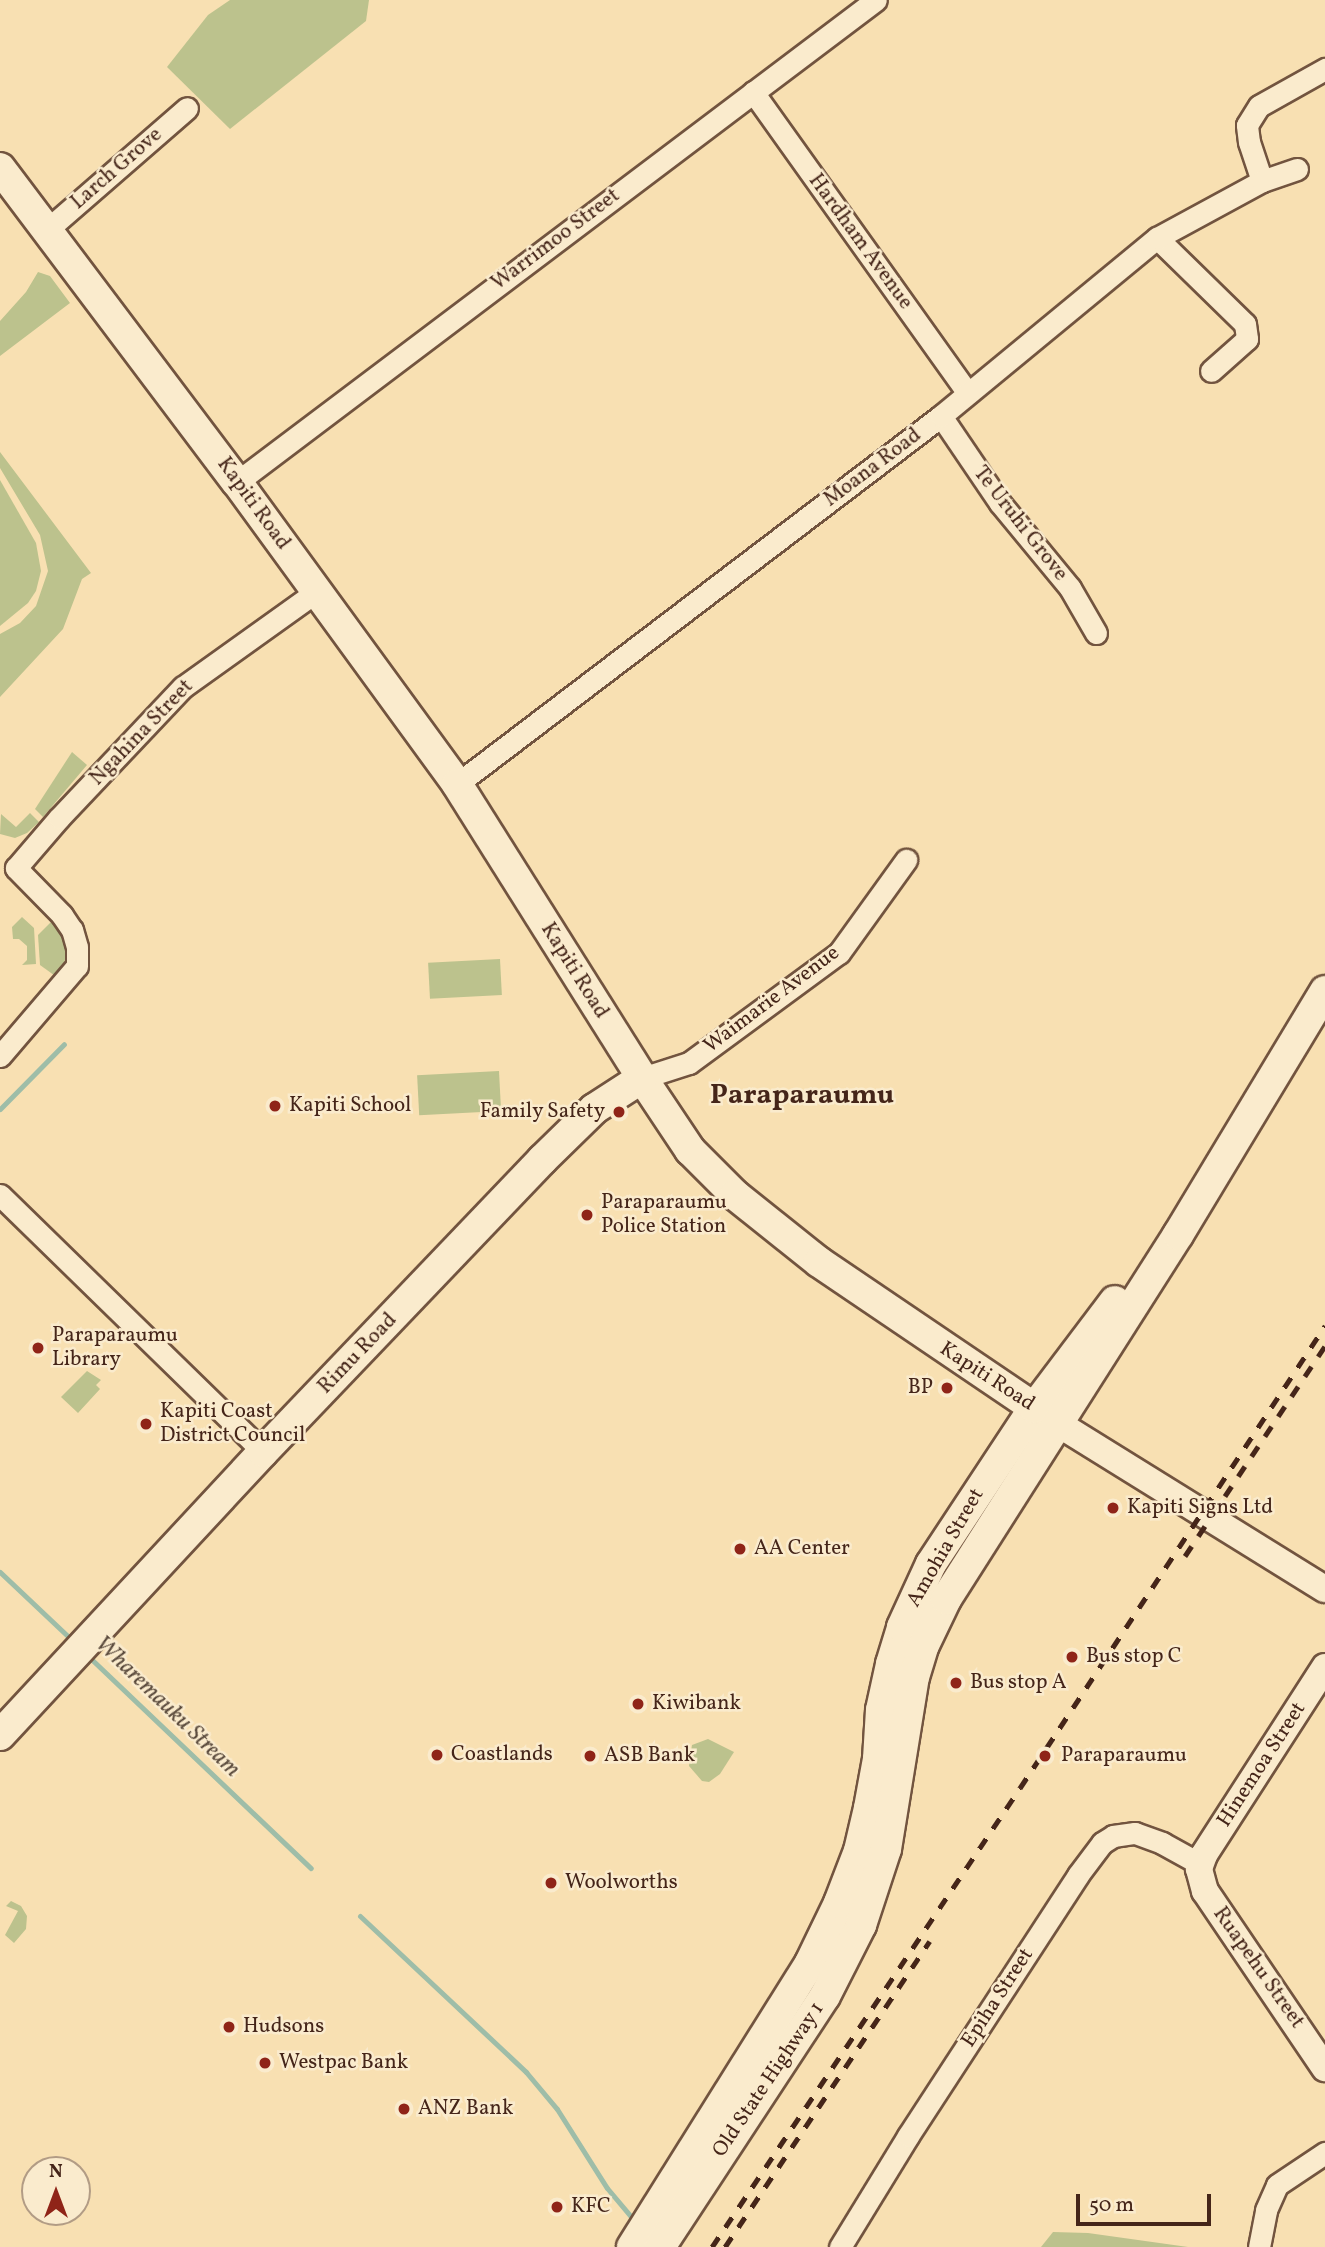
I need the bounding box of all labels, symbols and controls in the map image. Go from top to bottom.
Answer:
street label: Larch Grove [66,123,168,215]
street label: Hardham Avenue [802,169,918,315]
street label: Warrimoo Street [487,184,625,296]
street label: Moana Road [819,423,927,513]
street label: Kapiti Road [211,453,295,555]
street label: Te Uruhi Grove [967,462,1073,586]
street label: Ngahina Street [85,675,199,791]
street label: Kapiti Road [535,918,613,1024]
street label: Waimarie Avenue [699,941,845,1059]
district label: Paraparaumu [710,1079,894,1113]
place label: Kapiti School [289,1093,411,1119]
marker: Kapiti School [267,1098,283,1114]
place label: Family Safety [479,1099,605,1125]
marker: Family Safety [611,1104,627,1120]
place label: Paraparaumu Police Station [601,1190,727,1240]
marker: Paraparaumu Police Station [579,1207,595,1223]
street label: Rimu Road [313,1308,403,1400]
place label: Paraparaumu Library [52,1323,178,1373]
street label: Kapiti Road [935,1337,1039,1417]
marker: Paraparaumu Library [30,1340,46,1356]
place label: BP [908,1375,933,1401]
marker: BP [939,1380,955,1396]
place label: Kapiti Coast District Council [160,1399,305,1449]
marker: Kapiti Coast District Council [138,1416,154,1432]
street label: Amohia Street [902,1484,990,1612]
place label: Kapiti Signs Ltd [1127,1495,1273,1521]
marker: Kapiti Signs Ltd [1105,1500,1121,1516]
place label: AA Center [754,1536,850,1562]
marker: AA Center [732,1541,748,1557]
water label: Wharemauku Stream [89,1631,245,1783]
place label: Bus stop C [1086,1644,1181,1670]
marker: Bus stop C [1064,1649,1080,1665]
place label: Bus stop A [970,1670,1066,1696]
marker: Bus stop A [948,1675,964,1691]
place label: Kiwibank [652,1691,741,1717]
marker: Kiwibank [630,1696,646,1712]
street label: Hinemoa Street [1212,1698,1312,1832]
place label: Coastlands [451,1742,553,1768]
place label: ASB Bank [604,1743,695,1769]
place label: Paraparaumu [1061,1743,1187,1769]
marker: Paraparaumu [1035,1746,1055,1766]
marker: Coastlands [429,1747,445,1763]
marker: ASB Bank [582,1748,598,1764]
place label: Woolworths [565,1870,678,1896]
marker: Woolworths [543,1875,559,1891]
street label: Ruapehu Street [1207,1903,1309,2033]
street label: Epiha Street [957,1944,1039,2052]
street label: Old State Highway 1 [708,1997,830,2163]
place label: Hudsons [243,2014,324,2040]
marker: Hudsons [221,2019,237,2035]
place label: Westpac Bank [279,2050,408,2076]
marker: Westpac Bank [257,2055,273,2071]
place label: ANZ Bank [418,2096,513,2122]
marker: ANZ Bank [396,2101,412,2117]
north arrow [21,2156,91,2226]
text: N [49,2159,63,2185]
scale bar [1080,2180,1215,2224]
text: 50 m [1089,2191,1134,2220]
place label: KFC [571,2194,611,2220]
marker: KFC [549,2199,565,2215]

